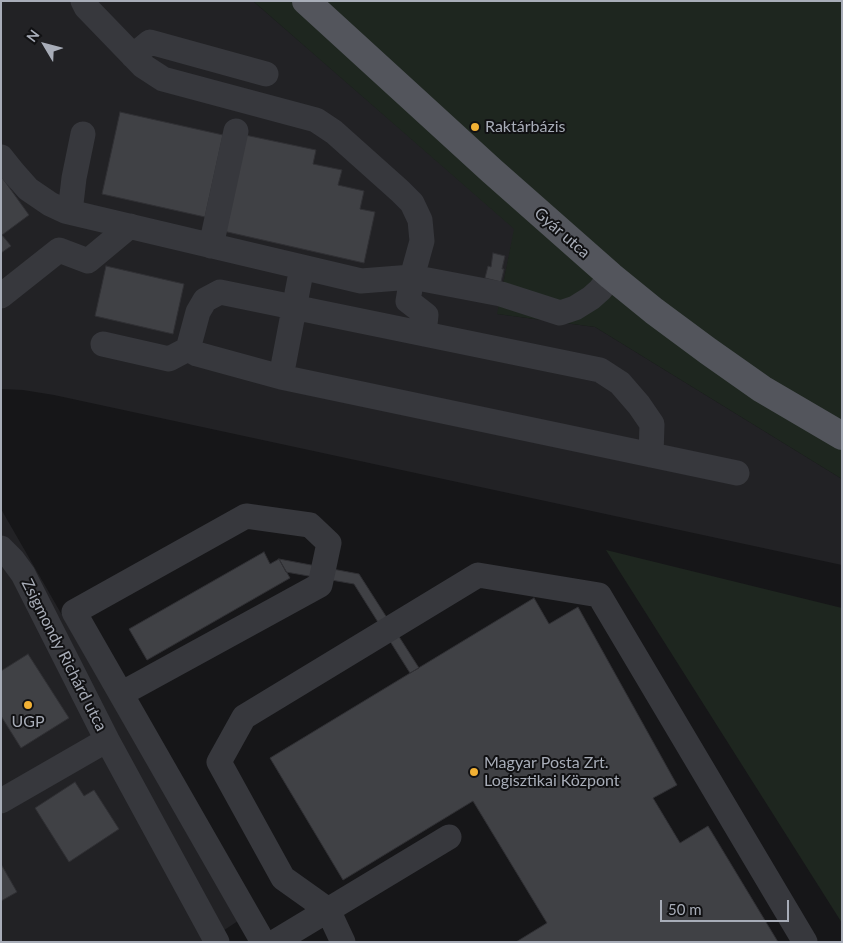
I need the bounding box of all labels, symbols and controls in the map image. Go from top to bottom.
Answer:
north arrow [20,20,70,70]
text: N [23,26,43,45]
place label: Raktárbázis [485,117,565,137]
marker: Raktárbázis [469,121,481,133]
street label: Gyár utca [530,204,594,262]
street label: Zsigmondy Richárd utca [17,576,111,734]
marker: UGP [22,699,34,711]
place label: UGP [11,712,45,732]
place label: Magyar Posta Zrt. Logisztikai Központ [484,753,620,791]
marker: Magyar Posta Zrt. Logisztikai Központ [468,766,480,778]
scale bar [663,890,792,922]
text: 50 m [668,900,702,918]

